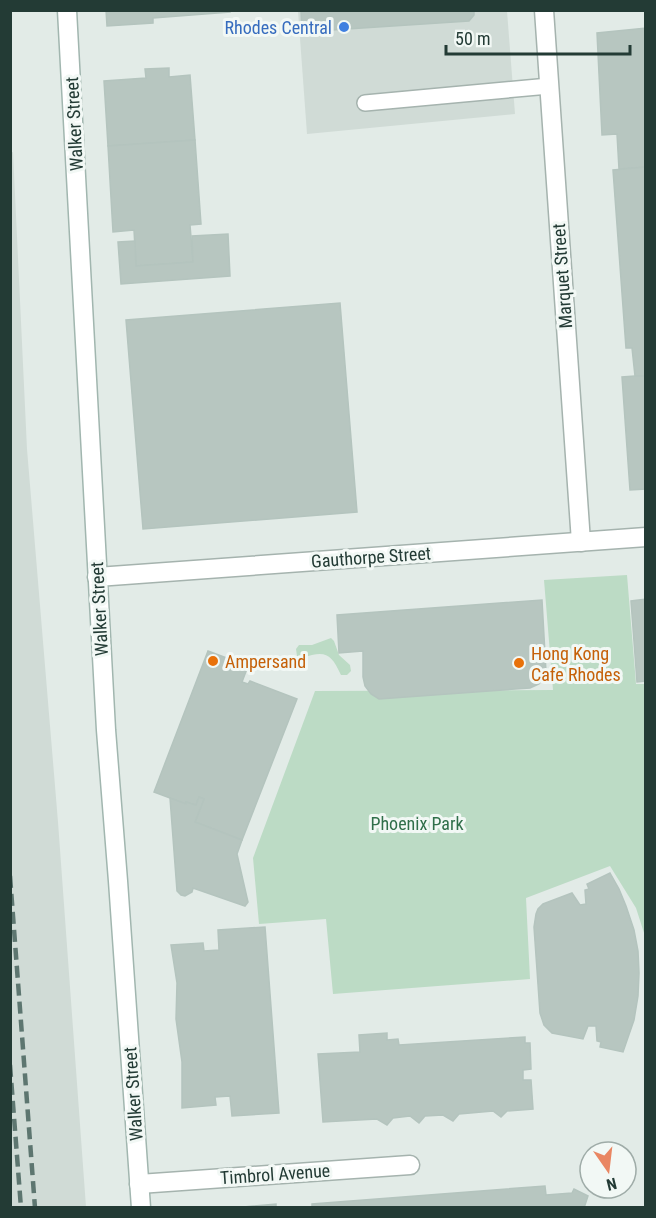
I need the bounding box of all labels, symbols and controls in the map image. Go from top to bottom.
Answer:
place label: Rhodes Central [224,17,332,38]
scale bar [446,18,630,56]
marker: Rhodes Central [337,20,351,34]
text: 50 m [455,28,490,49]
street label: Walker Street [61,76,87,172]
street label: Marquet Street [548,223,576,329]
street label: Gauthorpe Street [310,542,432,572]
street label: Walker Street [86,561,112,657]
place label: Hong Kong Cafe Rhodes [531,643,621,685]
place label: Ampersand [225,651,306,672]
marker: Ampersand [206,654,220,668]
marker: Hong Kong Cafe Rhodes [512,656,526,670]
park label: Phoenix Park [370,813,464,834]
street label: Walker Street [119,1046,147,1142]
north arrow [578,1140,638,1200]
street label: Timbrol Avenue [219,1160,331,1188]
text: N [604,1174,619,1194]

